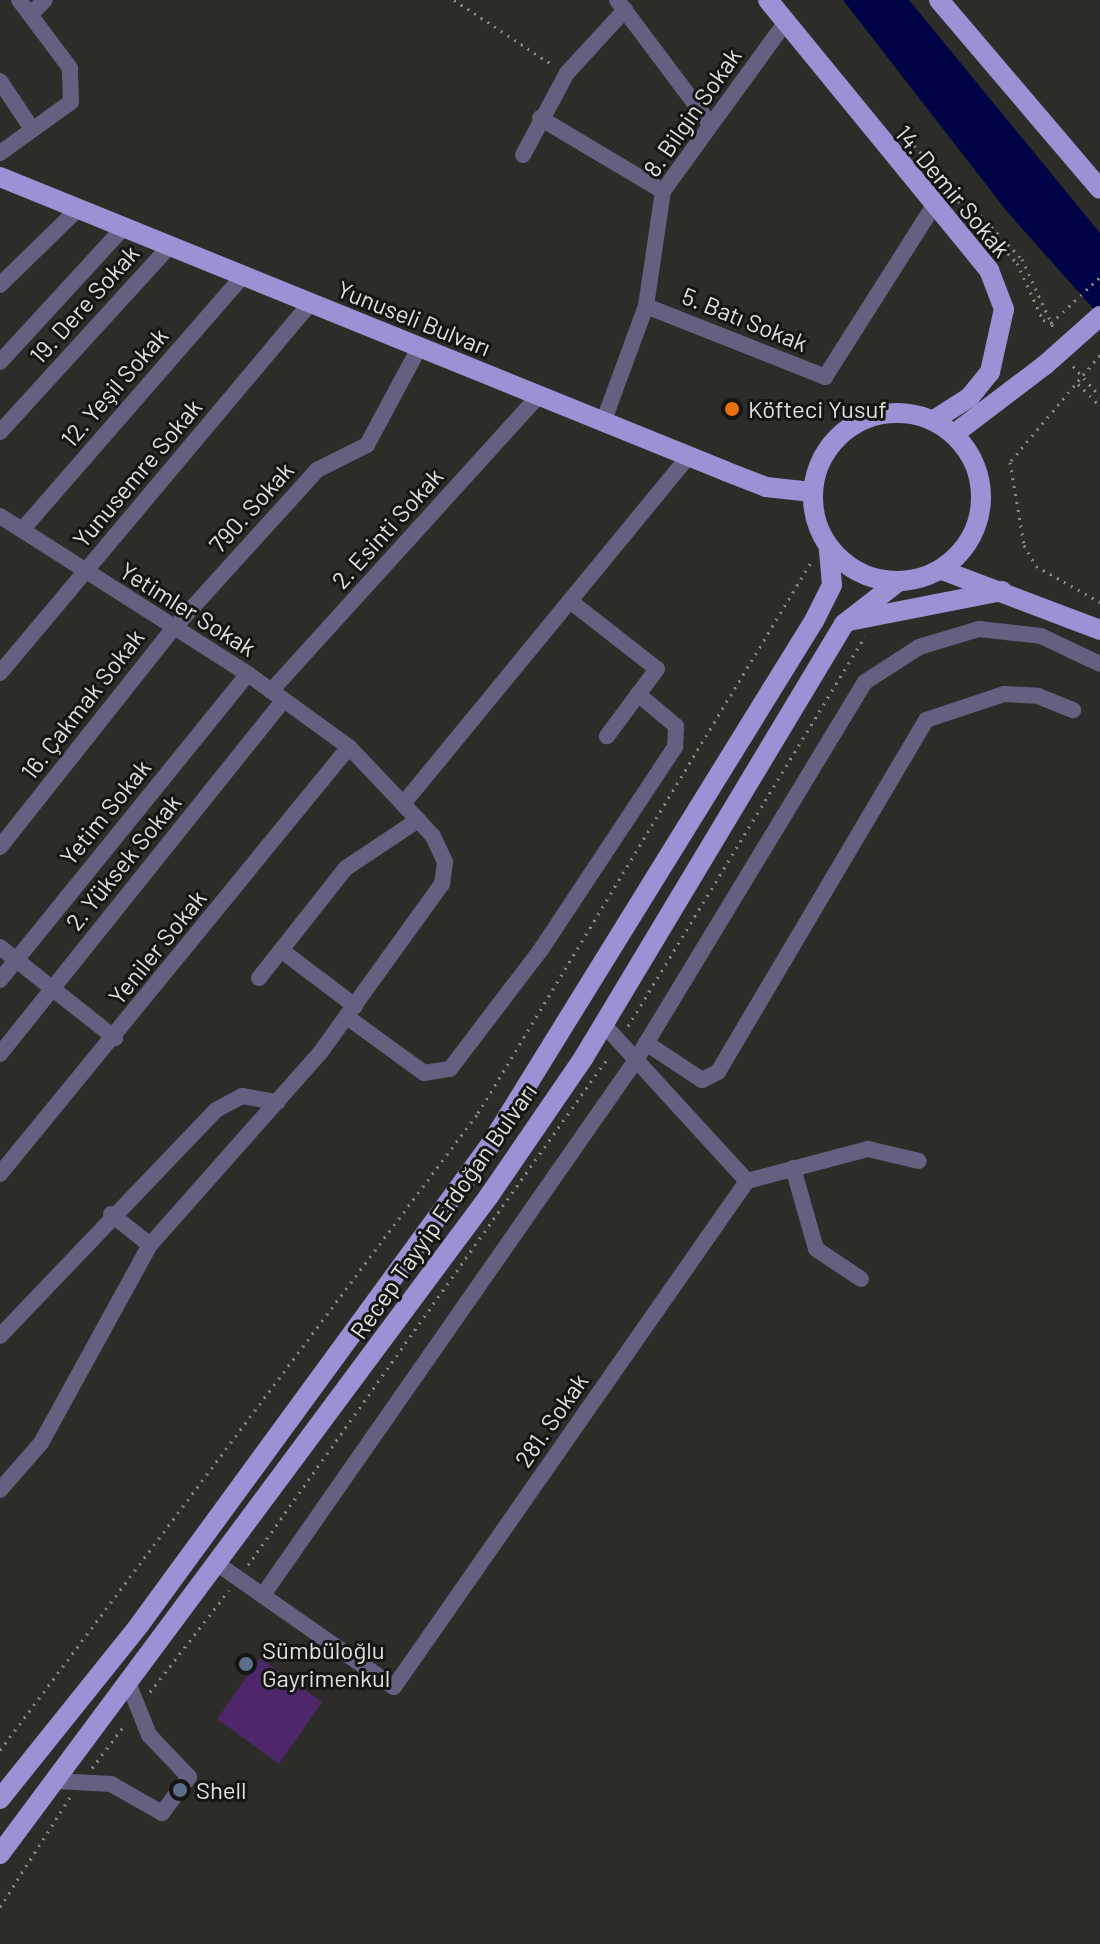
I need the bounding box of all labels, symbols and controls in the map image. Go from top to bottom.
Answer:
street label: 8. Bilgin Sokak [637,42,747,182]
street label: 14. Demir Sokak [889,119,1017,263]
street label: 19. Dere Sokak [23,239,145,369]
street label: Yunuseli Bulvarı [333,274,495,362]
street label: 5. Batı Sokak [678,281,812,357]
street label: 12. Yeşil Sokak [54,321,174,453]
street label: Yunusemre Sokak [66,393,208,553]
place label: Köfteci Yusuf [748,395,887,423]
marker: Köfteci Yusuf [723,400,741,418]
street label: 790. Sokak [203,456,299,558]
street label: 2. Esinti Sokak [325,462,449,594]
street label: Yetimler Sokak [115,556,261,662]
street label: 16. Çakmak Sokak [14,623,150,785]
street label: Yetim Sokak [54,753,156,871]
street label: 2. Yüksek Sokak [59,788,187,936]
street label: Yeniler Sokak [102,884,212,1010]
street label: Recep Tayyip Erdoğan Bulvarı [344,1078,542,1344]
street label: 281. Sokak [508,1368,594,1472]
place label: Sümbüloğlu Gayrimenkul [262,1636,390,1692]
marker: Sümbüloğlu Gayrimenkul [237,1655,255,1673]
place label: Shell [196,1776,247,1804]
marker: Shell [171,1781,189,1799]

